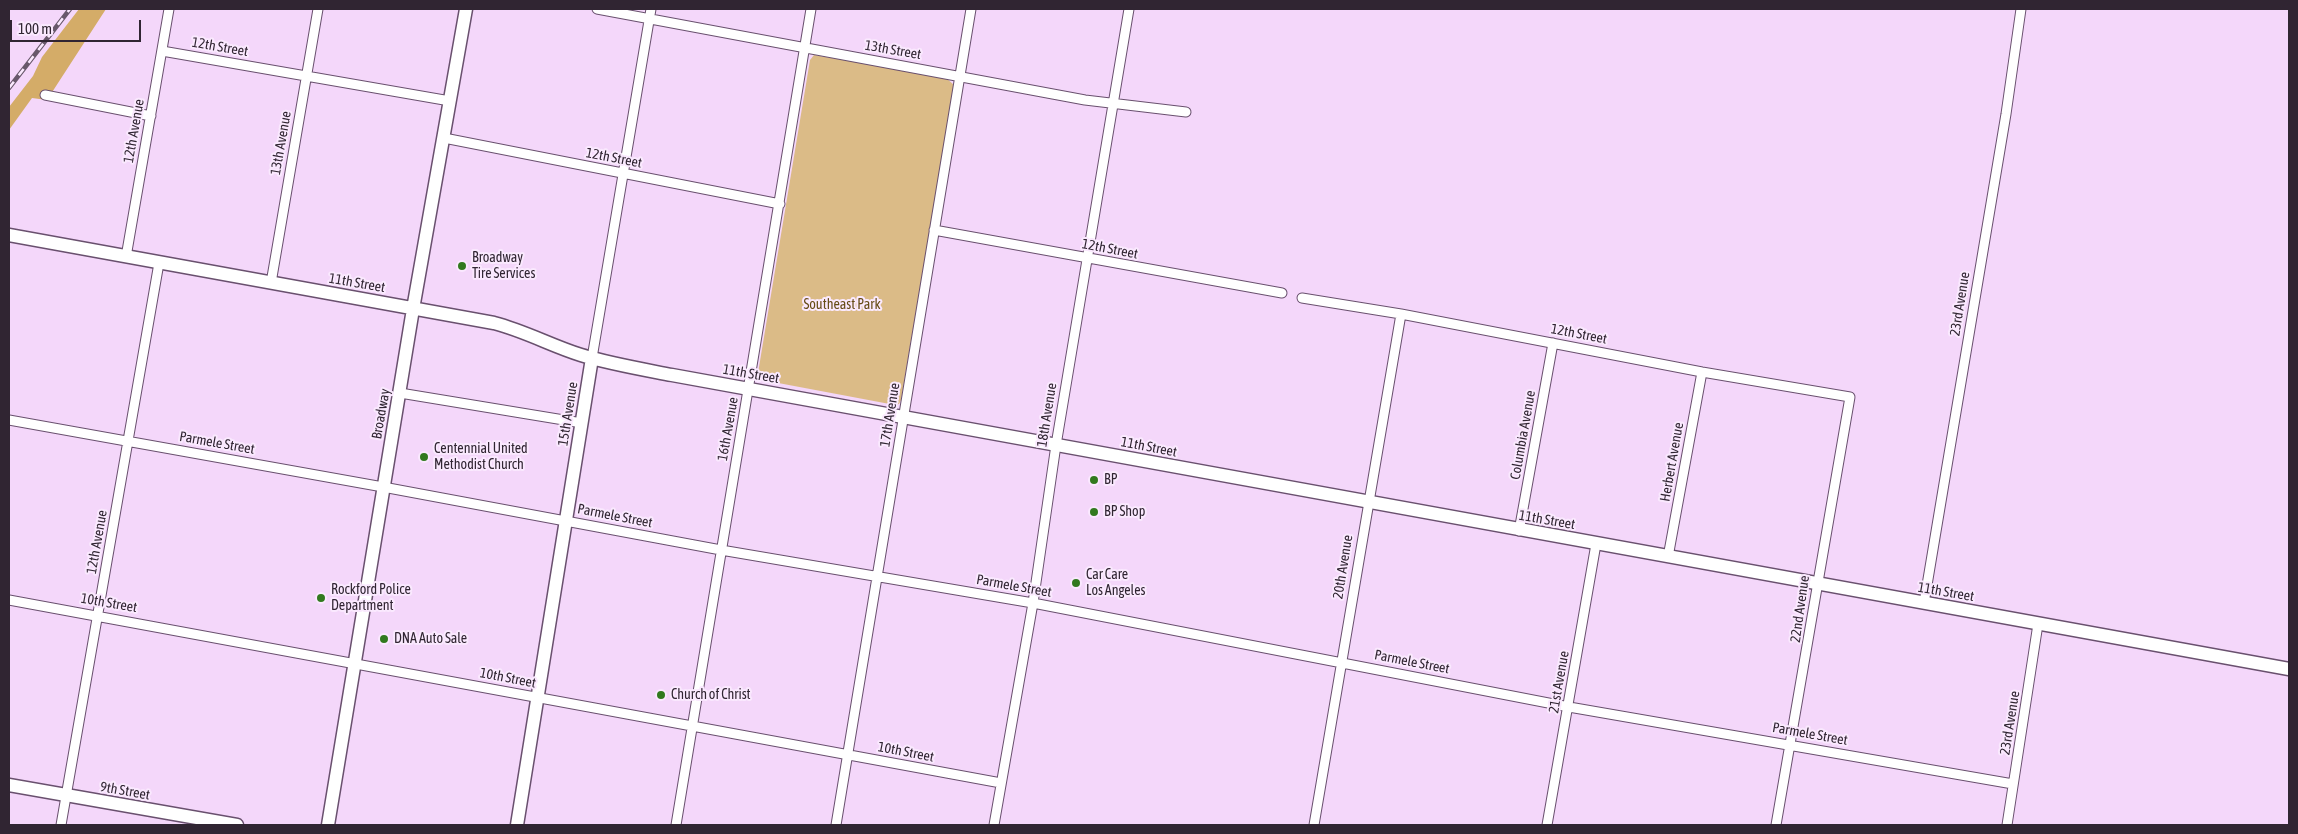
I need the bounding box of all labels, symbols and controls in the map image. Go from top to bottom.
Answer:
scale bar [12,10,144,42]
text: 100 m [18,20,52,37]
street label: 12th Street [191,34,249,60]
street label: 13th Street [864,37,922,63]
street label: 12th Avenue [120,98,148,164]
street label: 13th Avenue [267,110,295,176]
street label: 12th Street [585,144,643,172]
street label: 12th Street [1081,235,1139,263]
place label: Broadway Tire Services [472,250,535,282]
marker: Broadway Tire Services [456,260,468,272]
street label: 11th Street [328,270,386,296]
street label: 23rd Avenue [1947,271,1973,337]
park label: Southeast Park [803,297,881,313]
street label: 12th Street [1550,320,1608,348]
street label: 11th Street [722,361,780,387]
street label: 15th Avenue [555,381,581,447]
street label: 17th Avenue [877,382,903,448]
street label: 18th Avenue [1034,382,1060,448]
street label: Broadway [368,387,394,441]
street label: Columbia Avenue [1507,389,1539,481]
street label: 16th Avenue [714,396,742,462]
street label: Herbert Avenue [1657,421,1687,503]
street label: Parmele Street [178,428,256,458]
street label: 11th Street [1120,433,1178,461]
place label: Centennial United Methodist Church [434,441,528,474]
marker: Centennial United Methodist Church [418,451,430,463]
place label: BP [1104,472,1117,488]
marker: BP [1088,474,1100,486]
street label: Parmele Street [576,500,654,532]
place label: BP Shop [1104,504,1145,520]
marker: BP Shop [1088,506,1100,518]
street label: 11th Street [1518,507,1576,533]
street label: 12th Avenue [83,509,111,575]
street label: 20th Avenue [1330,534,1356,600]
place label: Car Care Los Angeles [1086,567,1145,600]
street label: Parmele Street [975,571,1053,601]
street label: 22nd Avenue [1787,575,1813,643]
marker: Car Care Los Angeles [1070,577,1082,589]
street label: 11th Street [1917,579,1975,605]
place label: Rockford Police Department [331,582,411,614]
street label: 10th Street [80,590,138,616]
marker: Rockford Police Department [315,592,327,604]
place label: DNA Auto Sale [394,631,467,647]
marker: DNA Auto Sale [378,633,390,645]
street label: Parmele Street [1373,646,1451,678]
street label: 21st Avenue [1545,650,1573,714]
street label: 10th Street [479,664,537,692]
place label: Church of Christ [671,687,751,703]
marker: Church of Christ [655,689,667,701]
street label: 23rd Avenue [1997,690,2023,756]
street label: Parmele Street [1771,719,1849,749]
street label: 10th Street [877,738,935,766]
street label: 9th Street [99,778,151,804]

